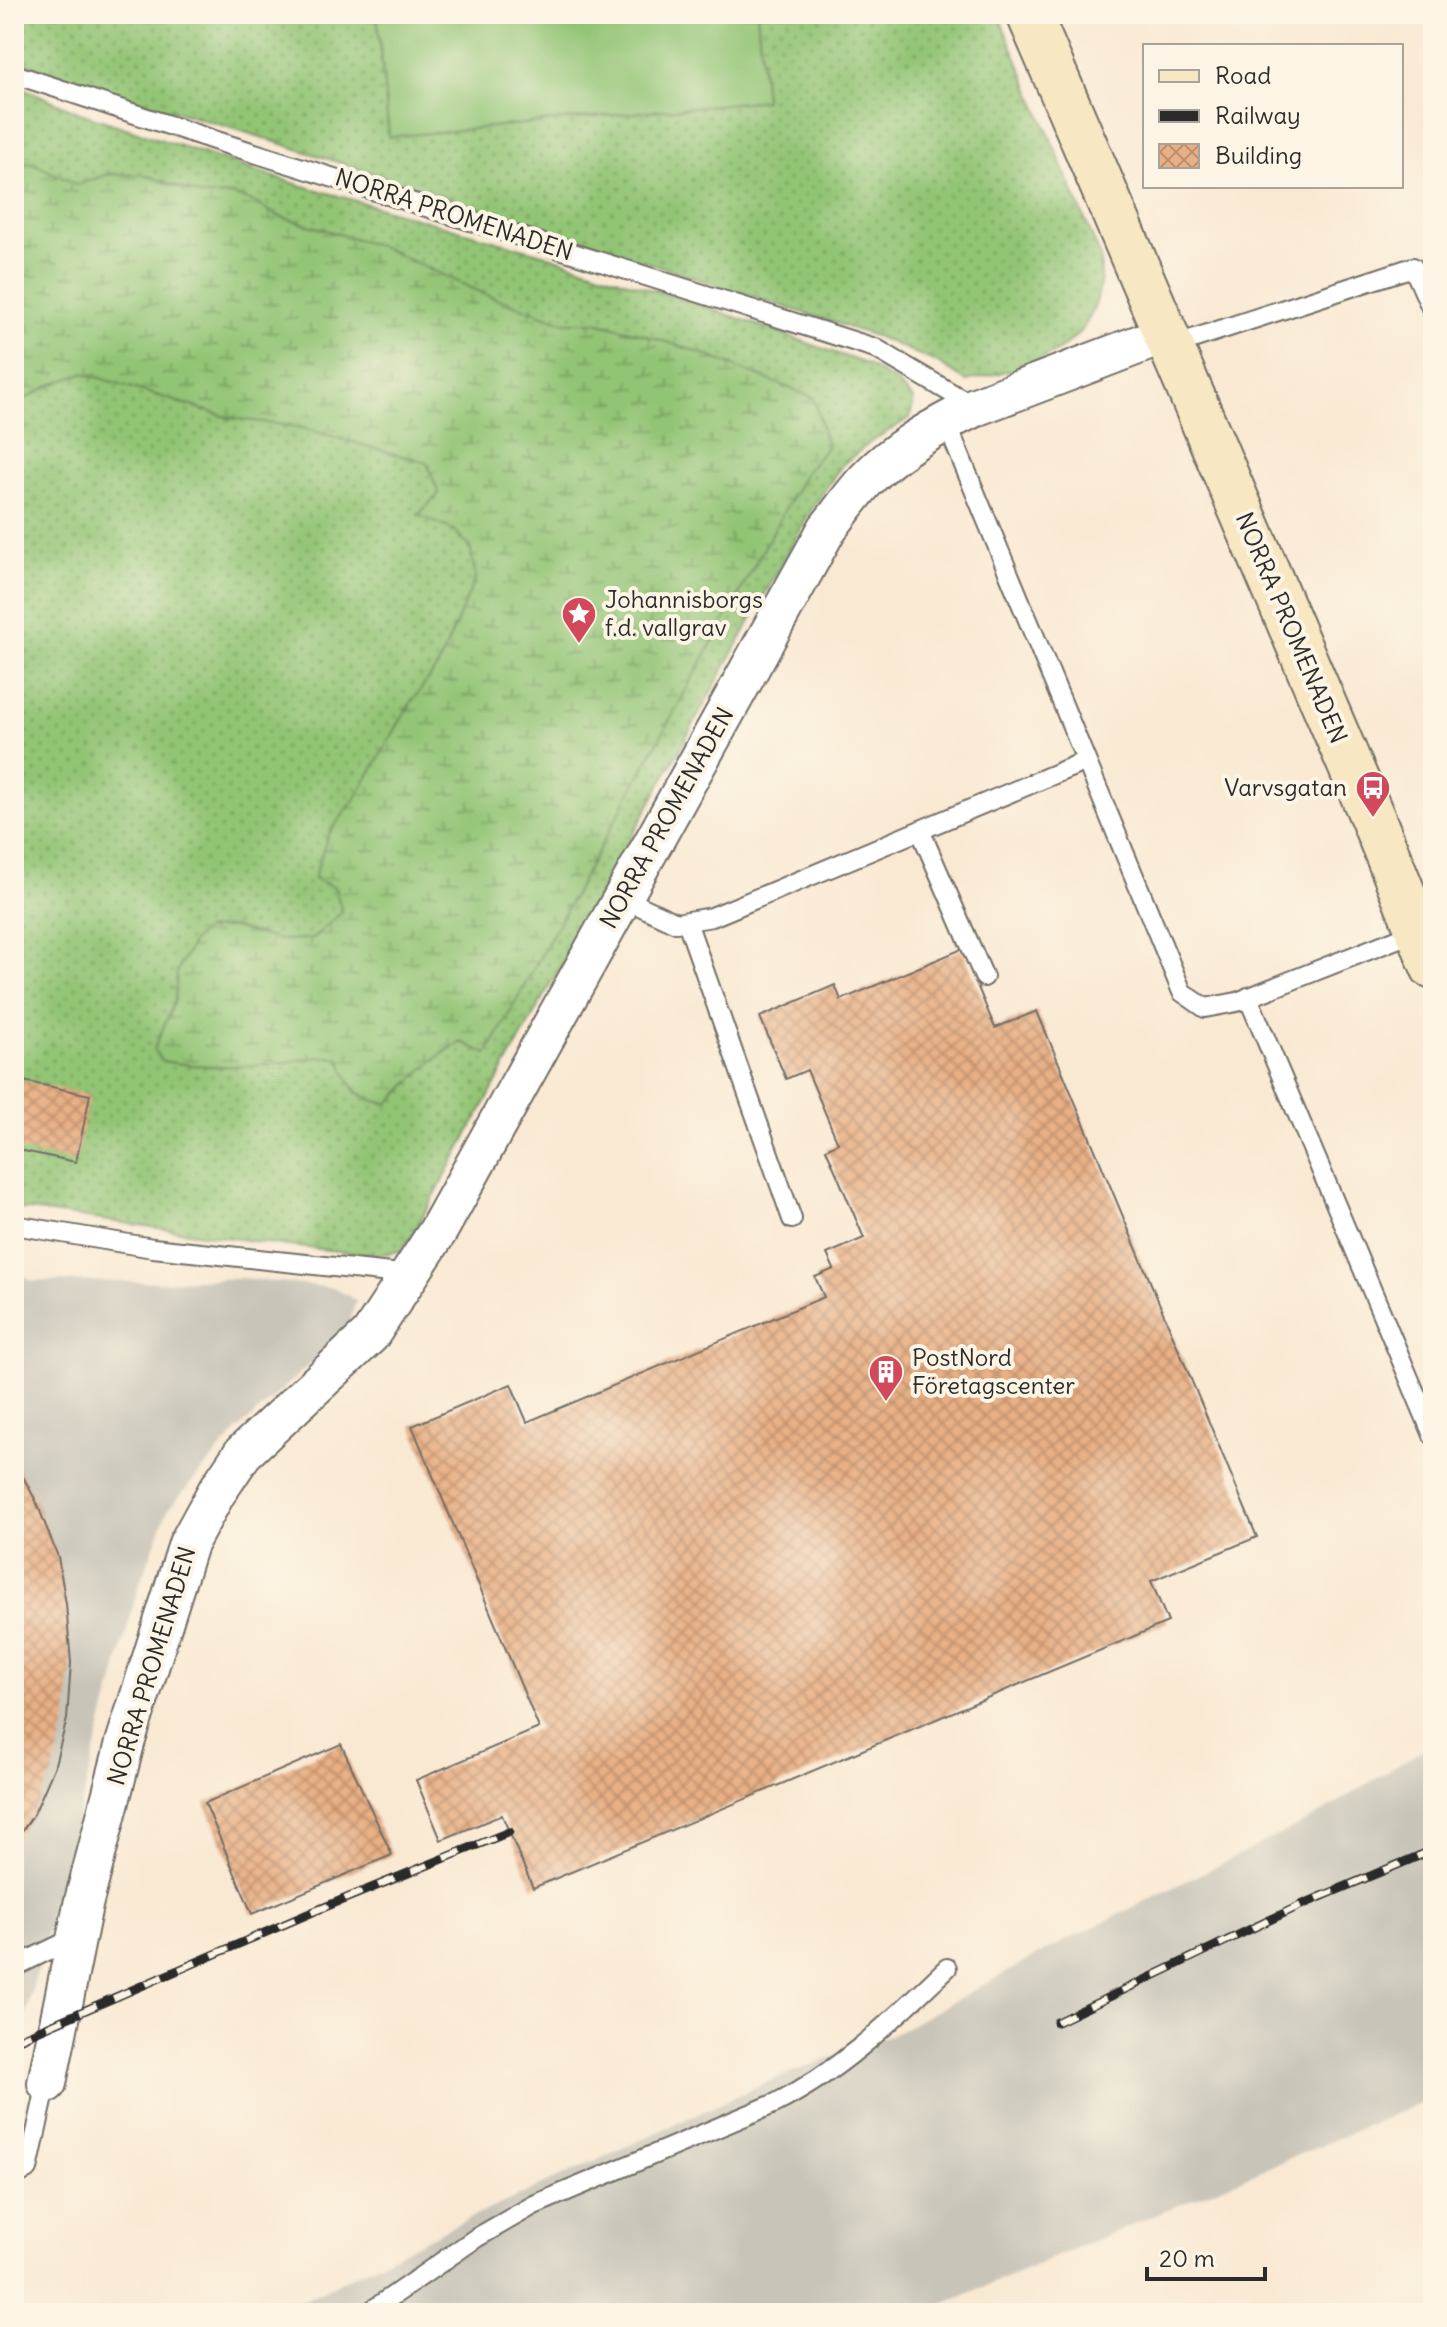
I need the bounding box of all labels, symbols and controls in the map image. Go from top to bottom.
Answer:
legend [1143,44,1403,188]
text: Road [1215,60,1271,90]
text: Railway [1215,100,1301,130]
text: Building [1215,140,1302,170]
street label: NORRA PROMENADEN [332,161,577,267]
street label: NORRA PROMENADEN [1230,507,1354,748]
place label: Johannisborgs f.d. vallgrav [605,584,763,642]
place icon: Johannisborgs f.d. vallgrav [560,595,598,645]
street label: NORRA PROMENADEN [593,702,739,933]
bus stop icon: Varvsgatan [1354,769,1392,819]
place label: Varvsgatan [1224,772,1347,802]
place label: PostNord Företagscenter [912,1342,1075,1400]
building icon: PostNord Företagscenter [867,1353,905,1403]
street label: NORRA PROMENADEN [100,1543,202,1789]
scale bar [1147,2231,1265,2281]
text: 20 m [1159,2243,1215,2273]

